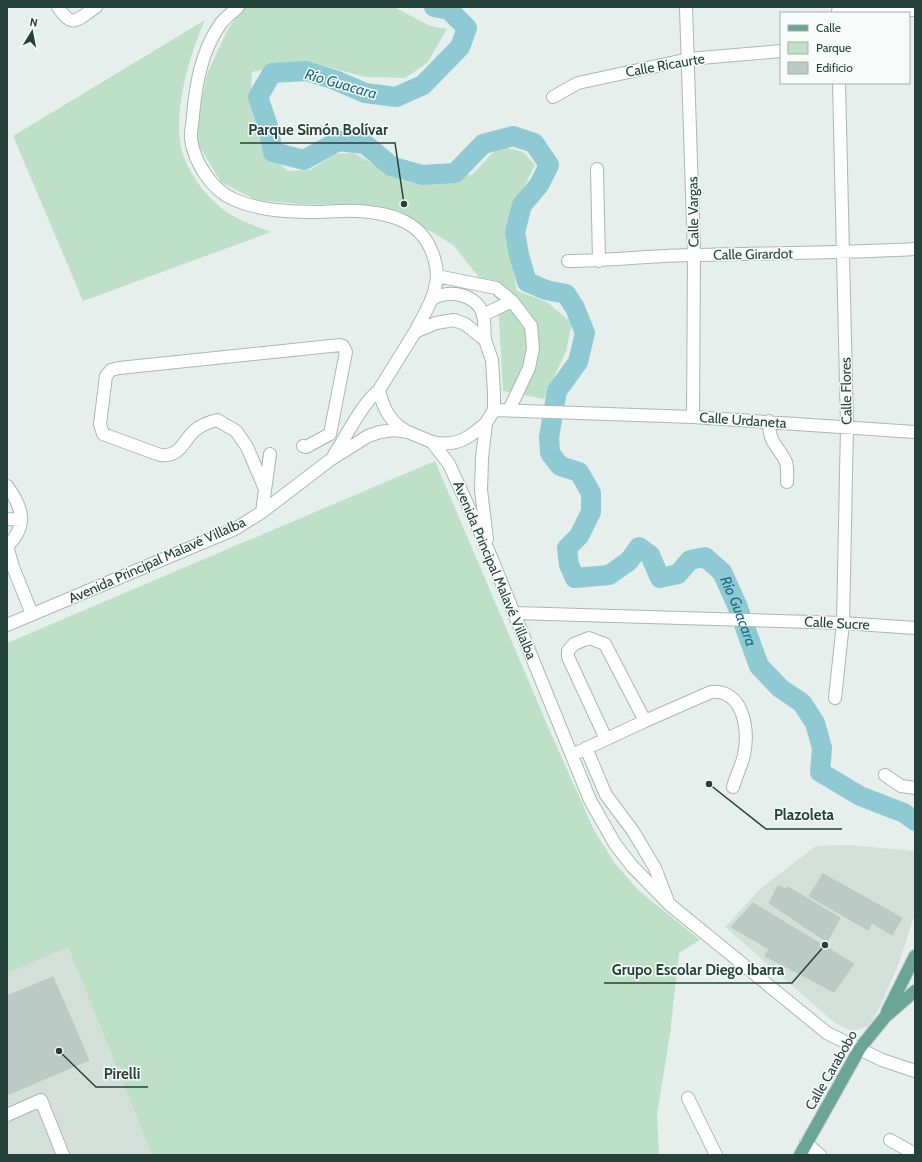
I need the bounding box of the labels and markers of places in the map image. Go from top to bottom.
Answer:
callout: Parque Simón Bolívar [240,116,395,143]
callout: Plazoleta [766,802,842,829]
callout: Grupo Escolar Diego Ibarra [604,956,792,983]
callout: Pirelli [96,1060,148,1087]

